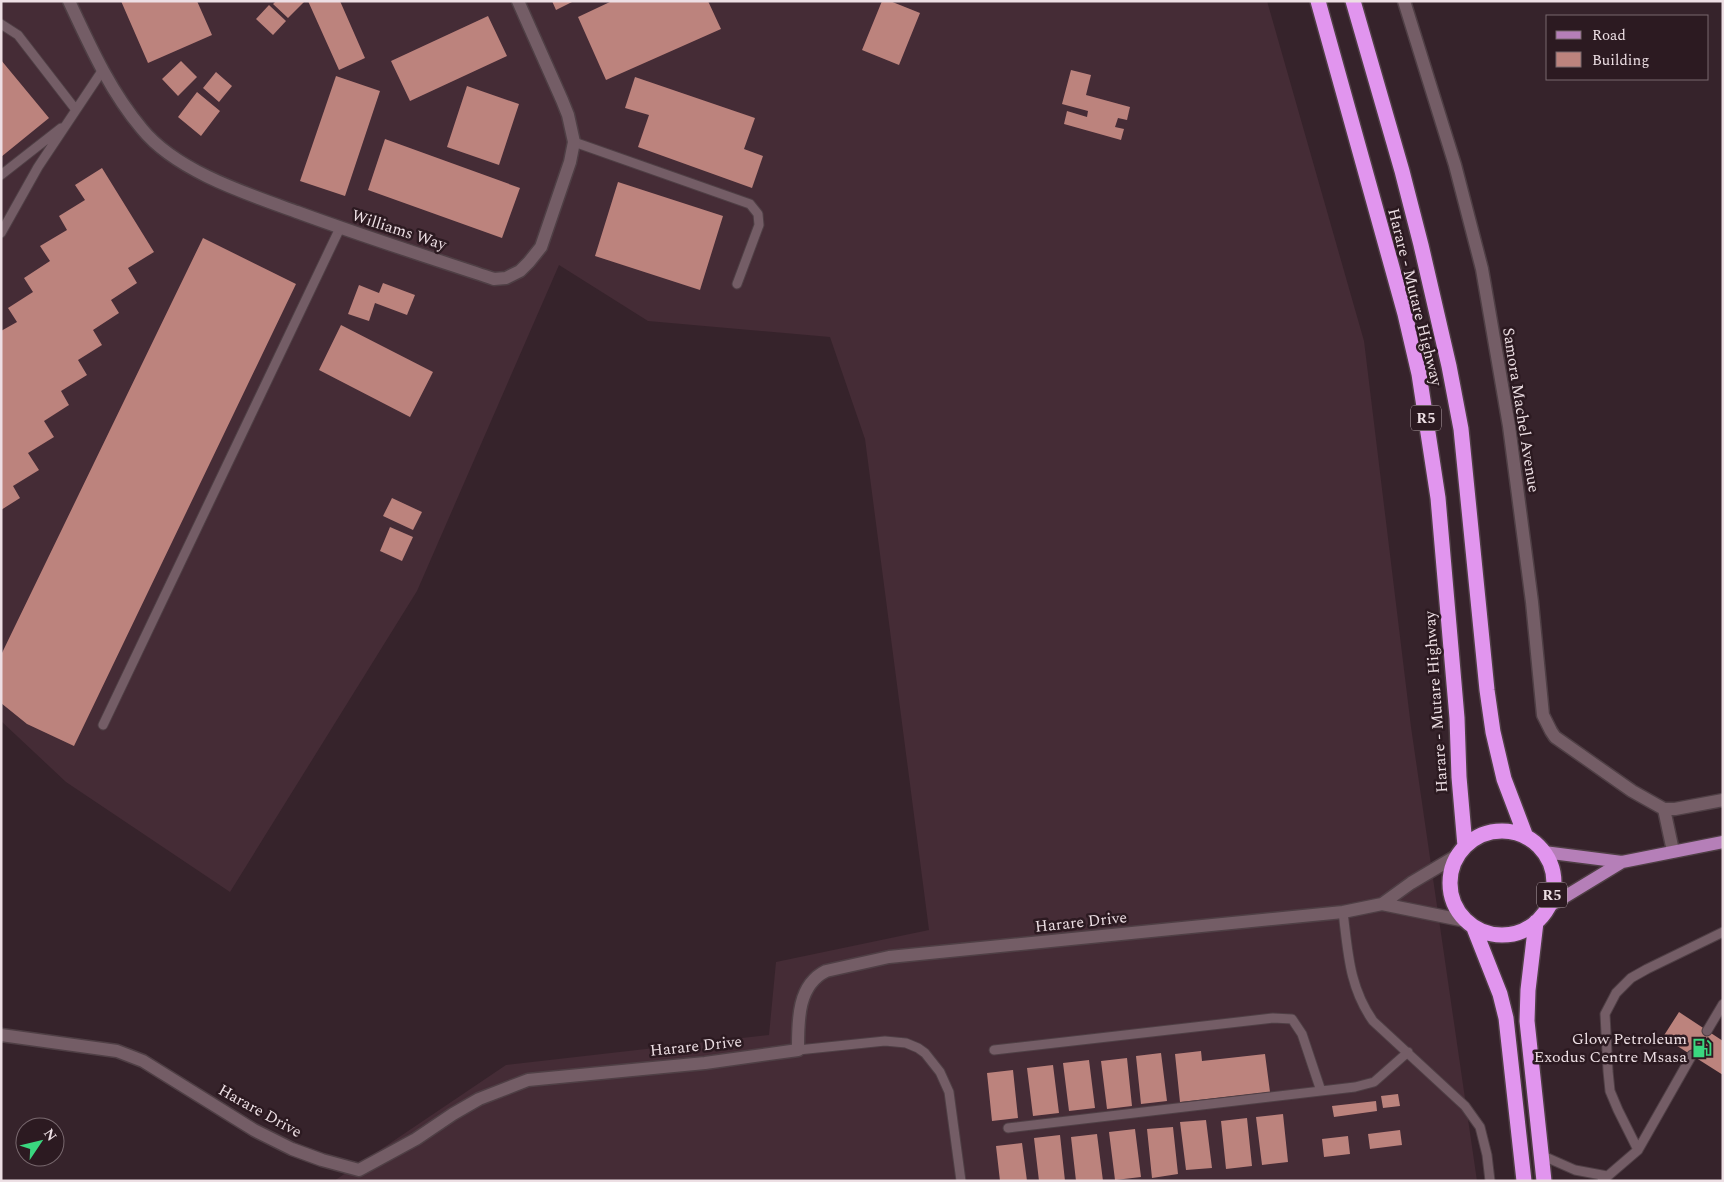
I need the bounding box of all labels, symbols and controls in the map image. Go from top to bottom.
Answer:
legend [1546,15,1709,80]
text: Road [1592,24,1626,47]
text: Building [1592,49,1649,72]
street label: Williams Way [349,203,451,257]
street label: Harare - Mutare Highway [1381,206,1449,390]
street label: Samora Machel Avenue [1496,326,1546,494]
road number: R5 [1411,406,1441,430]
street label: Harare - Mutare Highway [1418,609,1454,794]
road number: R5 [1537,882,1567,908]
street label: Harare Drive [1034,905,1128,939]
place label: Glow Petroleum Exodus Centre Msasa [1534,1027,1687,1069]
street label: Harare Drive [649,1029,743,1063]
fuel station icon: Glow Petroleum Exodus Centre Msasa [1691,1037,1713,1059]
street label: Harare Drive [214,1078,306,1144]
north arrow [15,1117,65,1167]
text: N [38,1124,62,1146]

